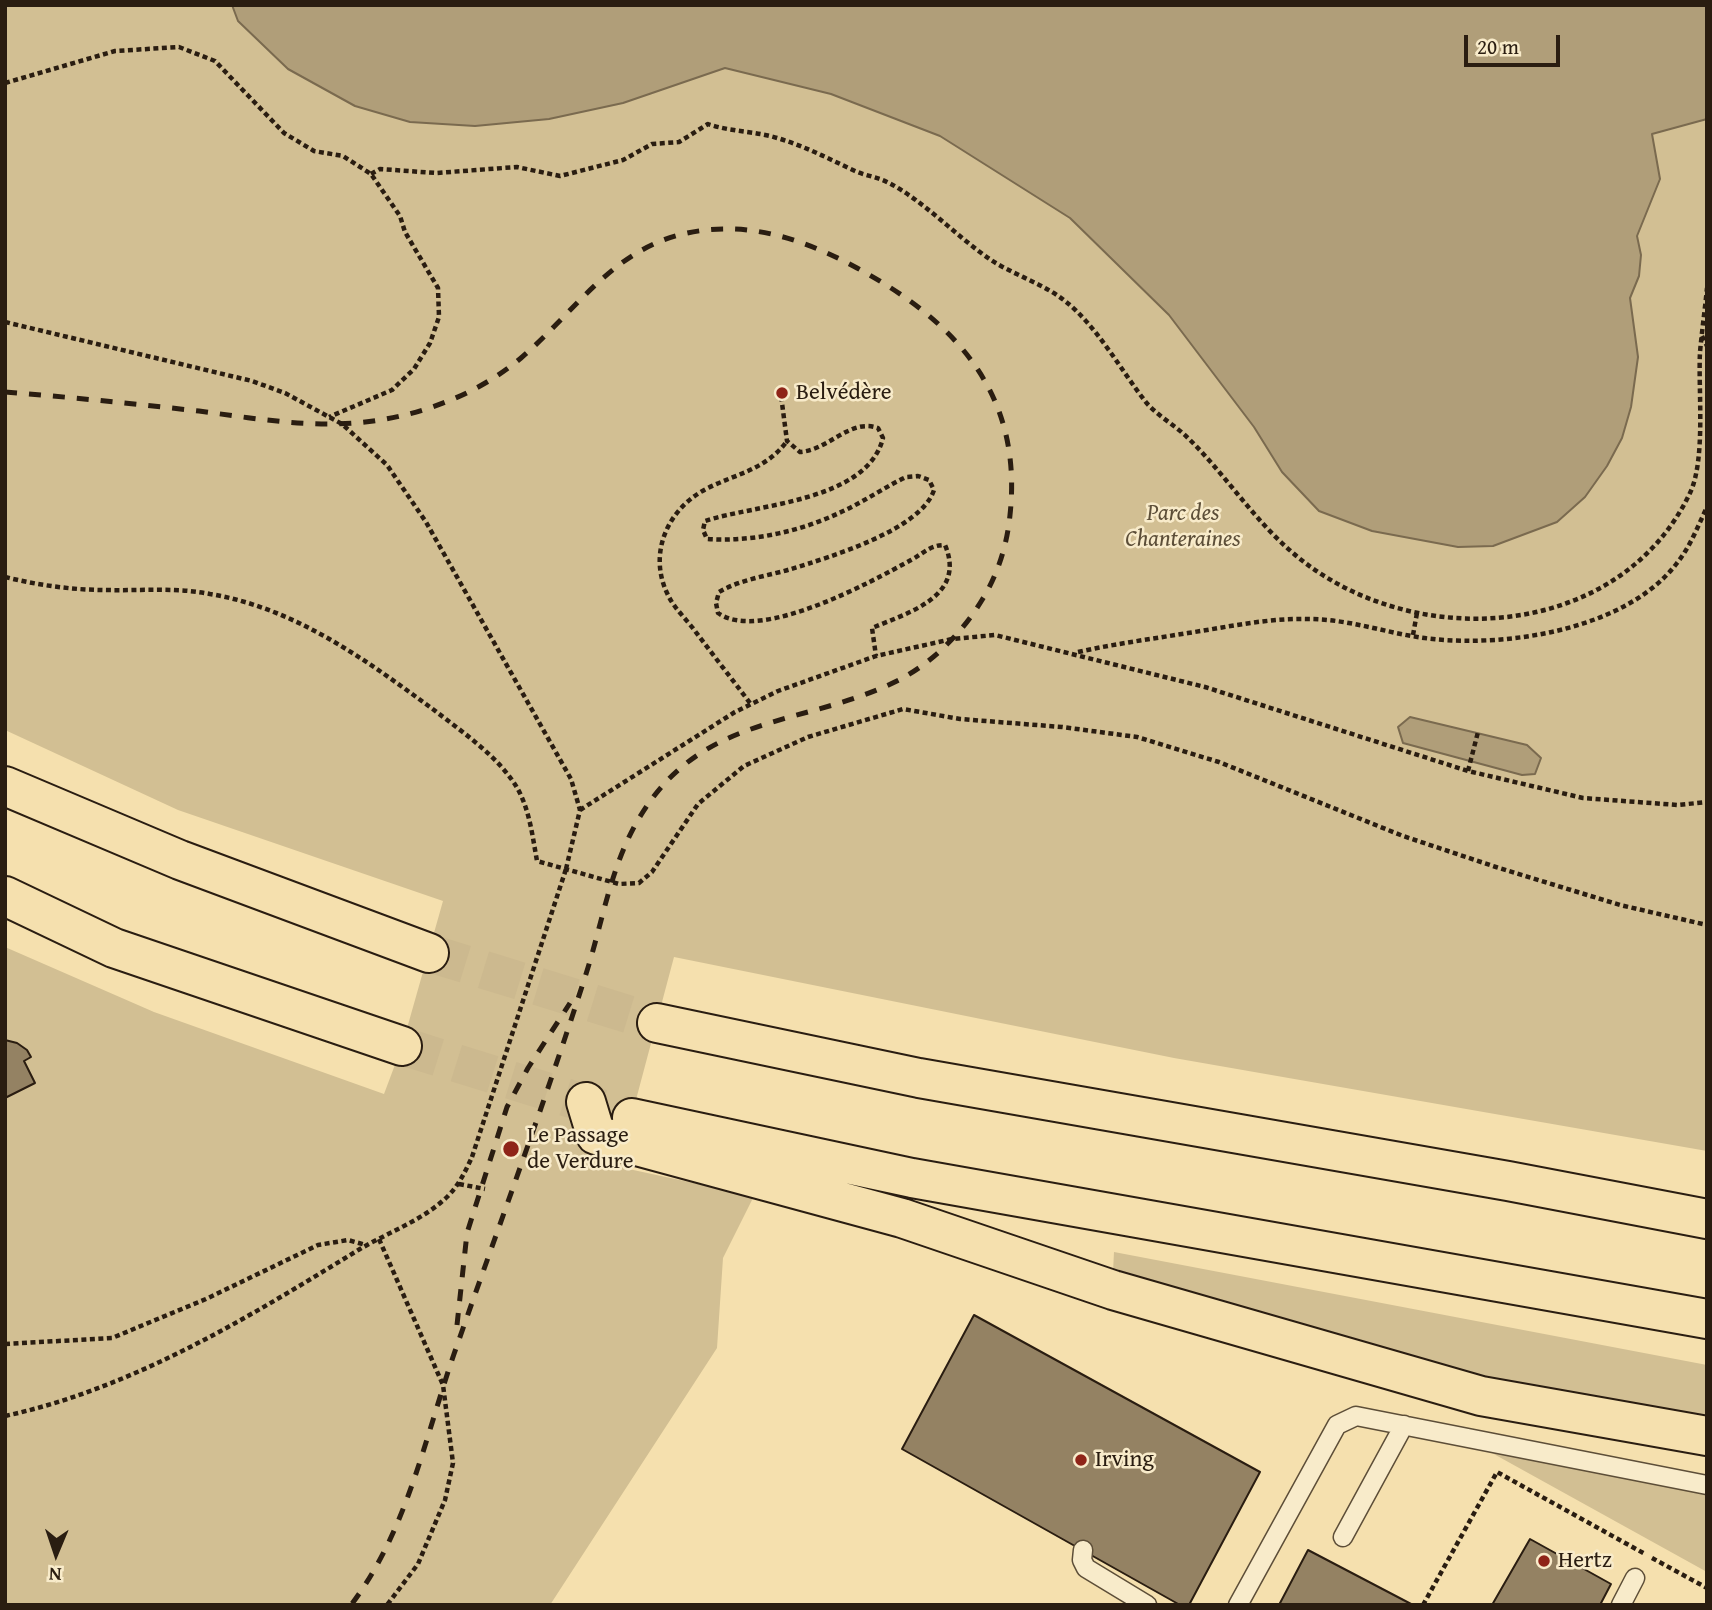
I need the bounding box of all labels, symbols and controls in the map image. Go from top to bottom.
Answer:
scale bar [1467,21,1563,65]
text: 20 m [1477,31,1519,62]
place label: Belvédère [796,379,892,407]
marker: Belvédère [774,385,790,401]
park label: Parc des Chanteraines [1125,500,1241,554]
place label: Le Passage de Verdure [527,1122,634,1176]
marker: Le Passage de Verdure [501,1139,521,1159]
place label: Irving [1095,1446,1154,1474]
marker: Irving [1073,1452,1089,1468]
north arrow [21,1519,91,1589]
place label: Hertz [1558,1547,1612,1575]
marker: Hertz [1536,1553,1552,1569]
text: N [48,1561,62,1589]

